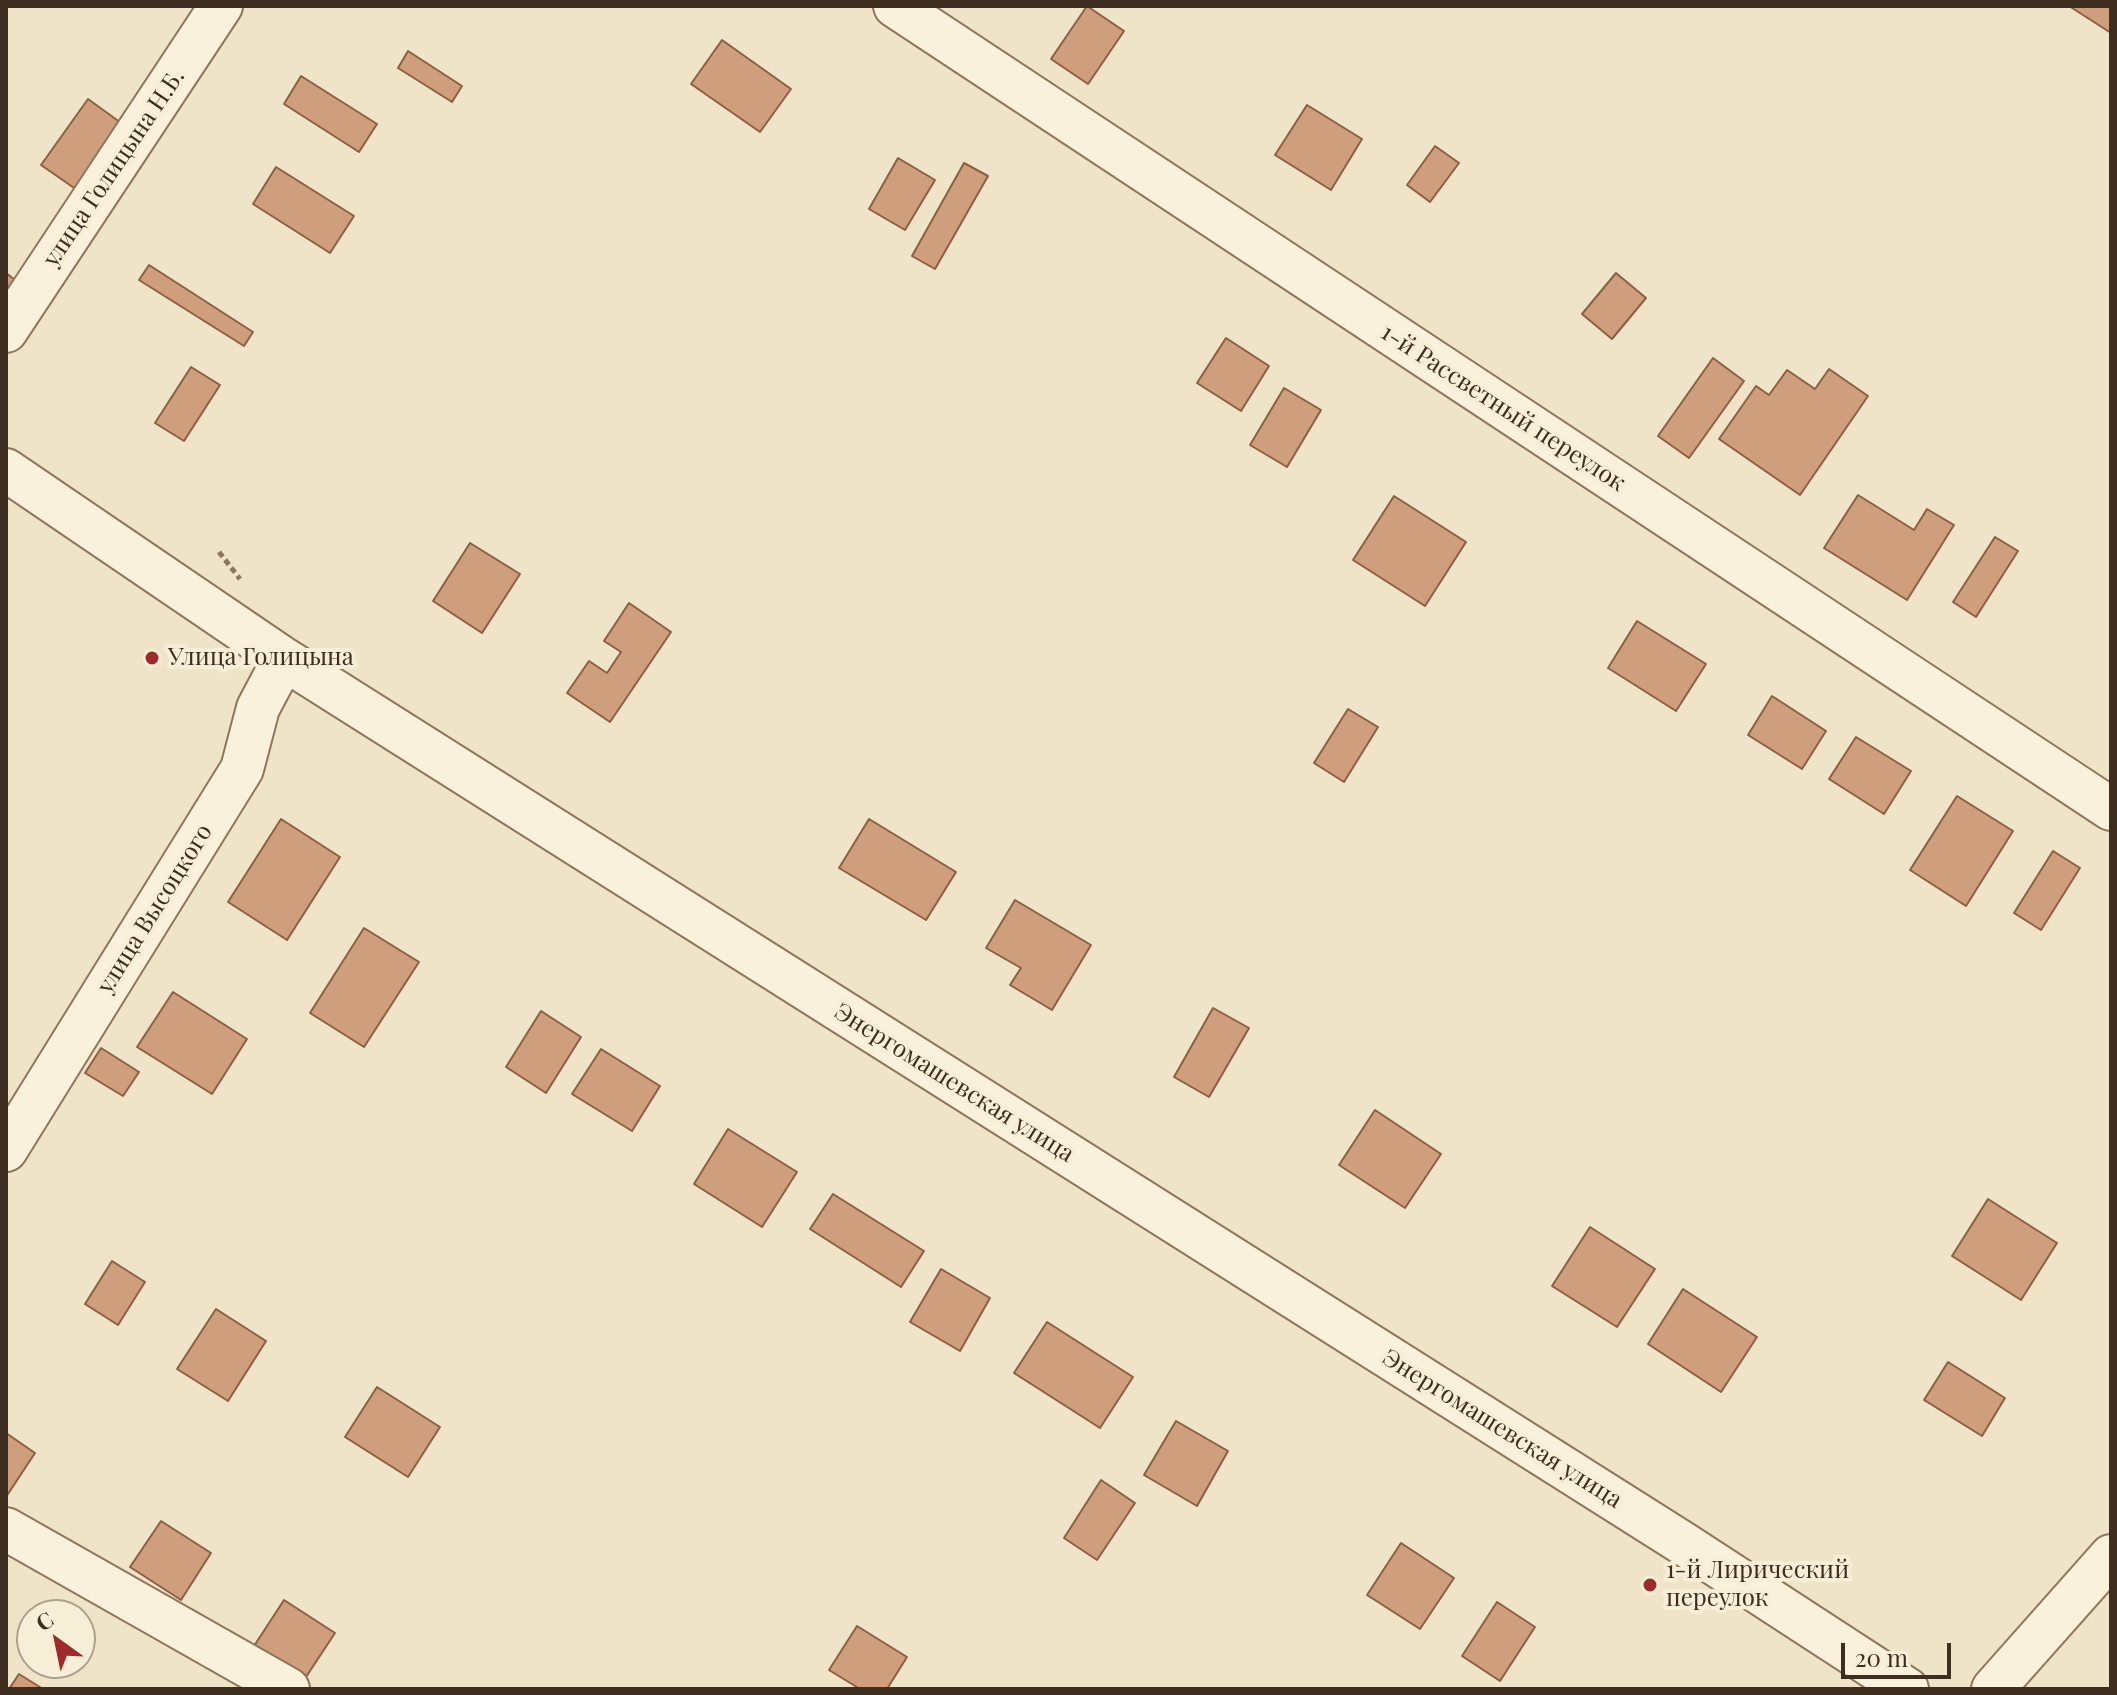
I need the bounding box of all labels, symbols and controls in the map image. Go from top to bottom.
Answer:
street label: улица Голицына Н.Б. [37,64,191,272]
street label: 1-й Рассветный переулок [1375,318,1631,498]
place label: Улица Голицына [168,644,354,672]
marker: Улица Голицына [143,649,161,667]
street label: улица Высоцкого [91,819,219,999]
street label: Энергомашевская улица [829,997,1079,1169]
street label: Энергомашевская улица [1377,1343,1627,1515]
place label: 1-й Лирический переулок [1666,1557,1849,1613]
marker: 1-й Лирический переулок [1641,1576,1659,1594]
north arrow [16,1599,96,1679]
text: С [29,1604,59,1637]
scale bar [1845,1627,1955,1677]
text: 20 m [1855,1641,1908,1673]

